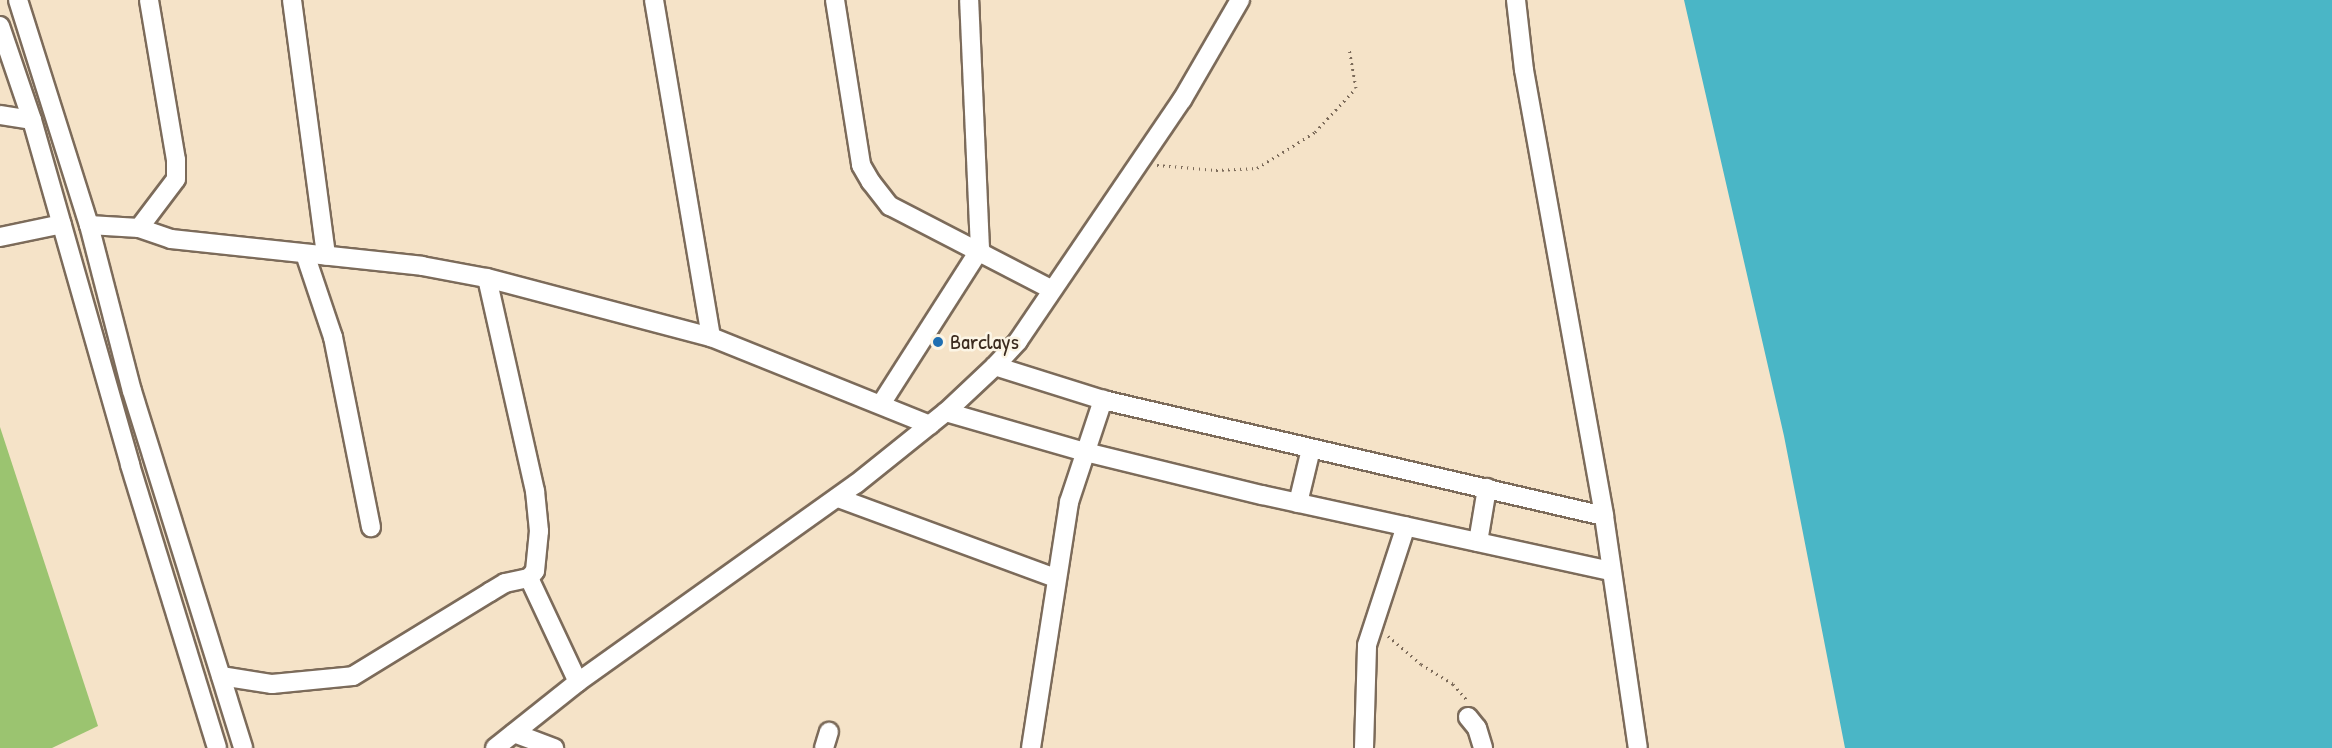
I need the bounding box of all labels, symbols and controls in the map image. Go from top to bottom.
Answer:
place label: Barclays [950,329,1019,355]
marker: Barclays [931,335,945,349]

